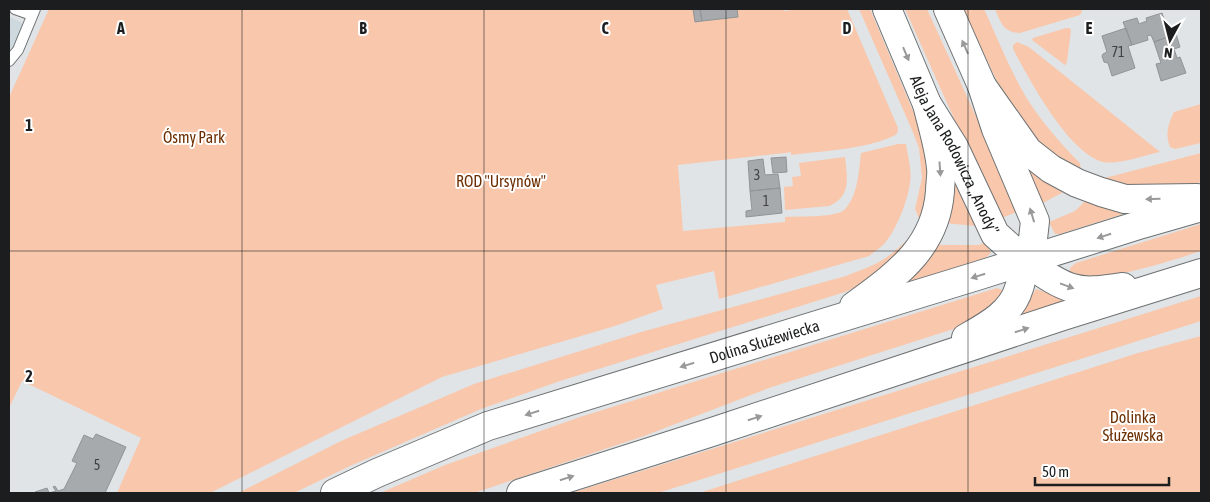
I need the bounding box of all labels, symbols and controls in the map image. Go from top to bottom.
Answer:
north arrow [1145,15,1195,65]
text: A [116,19,125,37]
text: B [359,19,367,37]
text: C [601,19,609,37]
text: D [843,19,852,37]
text: E [1086,19,1093,37]
one-way arrow [961,40,969,54]
house number: 71 [1111,44,1125,60]
text: N [1163,44,1173,61]
one-way arrow [902,47,910,62]
street label: Aleja Jana Rodowicza „Anody” [907,72,1003,237]
text: 1 [25,116,33,134]
park label: Ósmy Park [163,128,225,147]
one-way arrow [937,161,945,177]
house number: 3 [754,167,760,183]
park label: ROD "Ursynów" [456,172,546,191]
house number: 1 [763,193,769,209]
one-way arrow [1144,195,1160,203]
one-way arrow [1027,207,1035,222]
one-way arrow [1096,232,1111,240]
one-way arrow [970,272,985,280]
one-way arrow [1059,283,1074,290]
street label: Dolina Służewiecka [707,316,821,367]
one-way arrow [1015,326,1030,334]
one-way arrow [679,362,694,369]
text: 2 [25,367,33,385]
park label: Dolinka Służewska [1102,408,1164,444]
one-way arrow [524,409,539,417]
one-way arrow [748,414,763,421]
scale bar [1035,454,1169,486]
house number: 5 [94,457,100,473]
text: 50 m [1042,463,1069,480]
one-way arrow [560,473,575,481]

